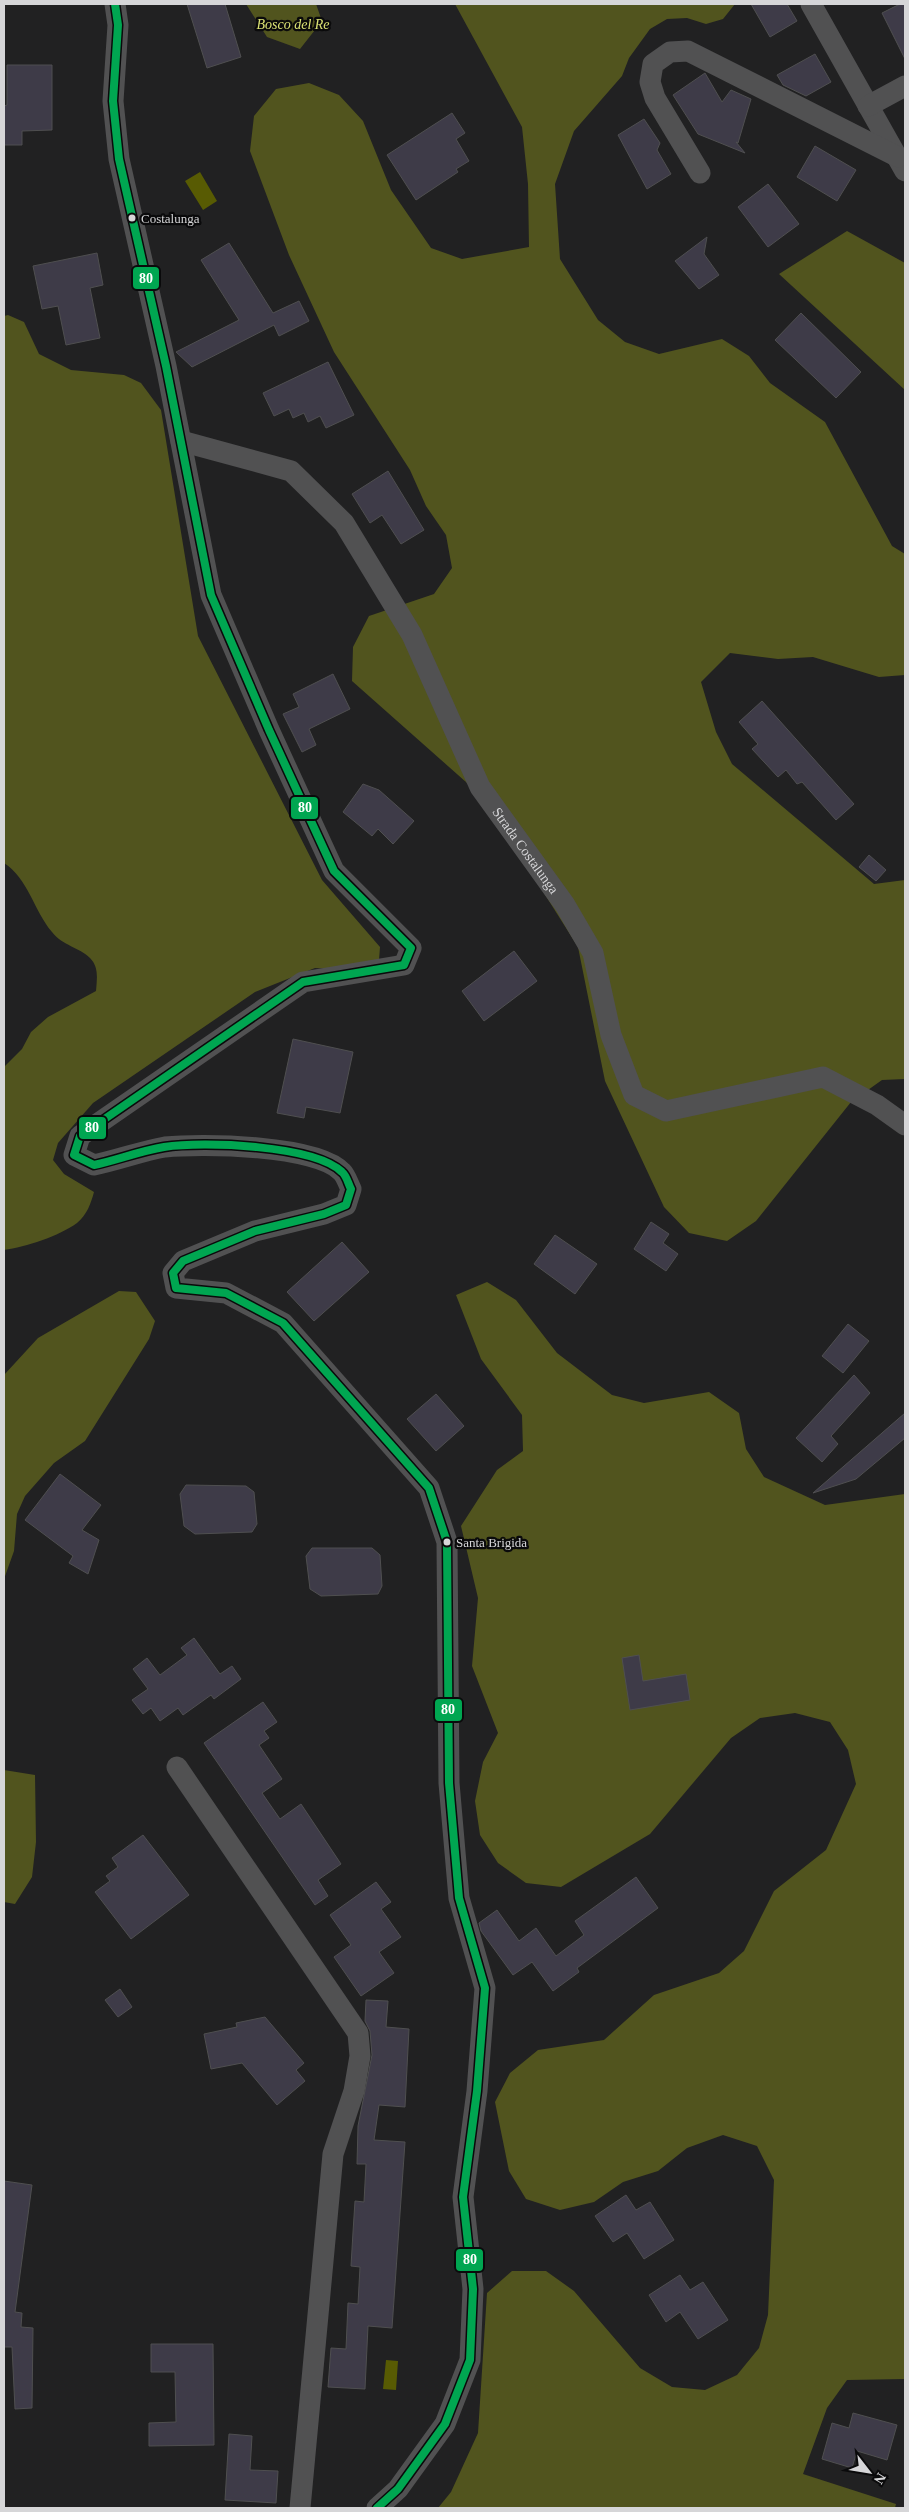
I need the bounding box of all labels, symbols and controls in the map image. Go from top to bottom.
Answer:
park label: Bosco del Re [256,17,330,32]
place label: Costalunga [141,211,200,226]
marker: Costalunga [127,213,137,223]
line badge: 80 [132,266,160,290]
text: 80 [139,271,153,286]
line badge: 80 [290,796,319,820]
text: 80 [298,800,312,815]
street label: Strada Costalunga [489,805,562,897]
line badge: 80 [78,1116,107,1140]
text: 80 [85,1120,99,1135]
place label: Santa Brigida [456,1535,527,1550]
marker: Santa Brigida [442,1537,452,1547]
line badge: 80 [434,1698,463,1722]
text: 80 [441,1702,455,1717]
line badge: 80 [455,2248,484,2272]
text: 80 [463,2252,477,2267]
north arrow [844,2447,894,2497]
text: N [871,2470,889,2487]

